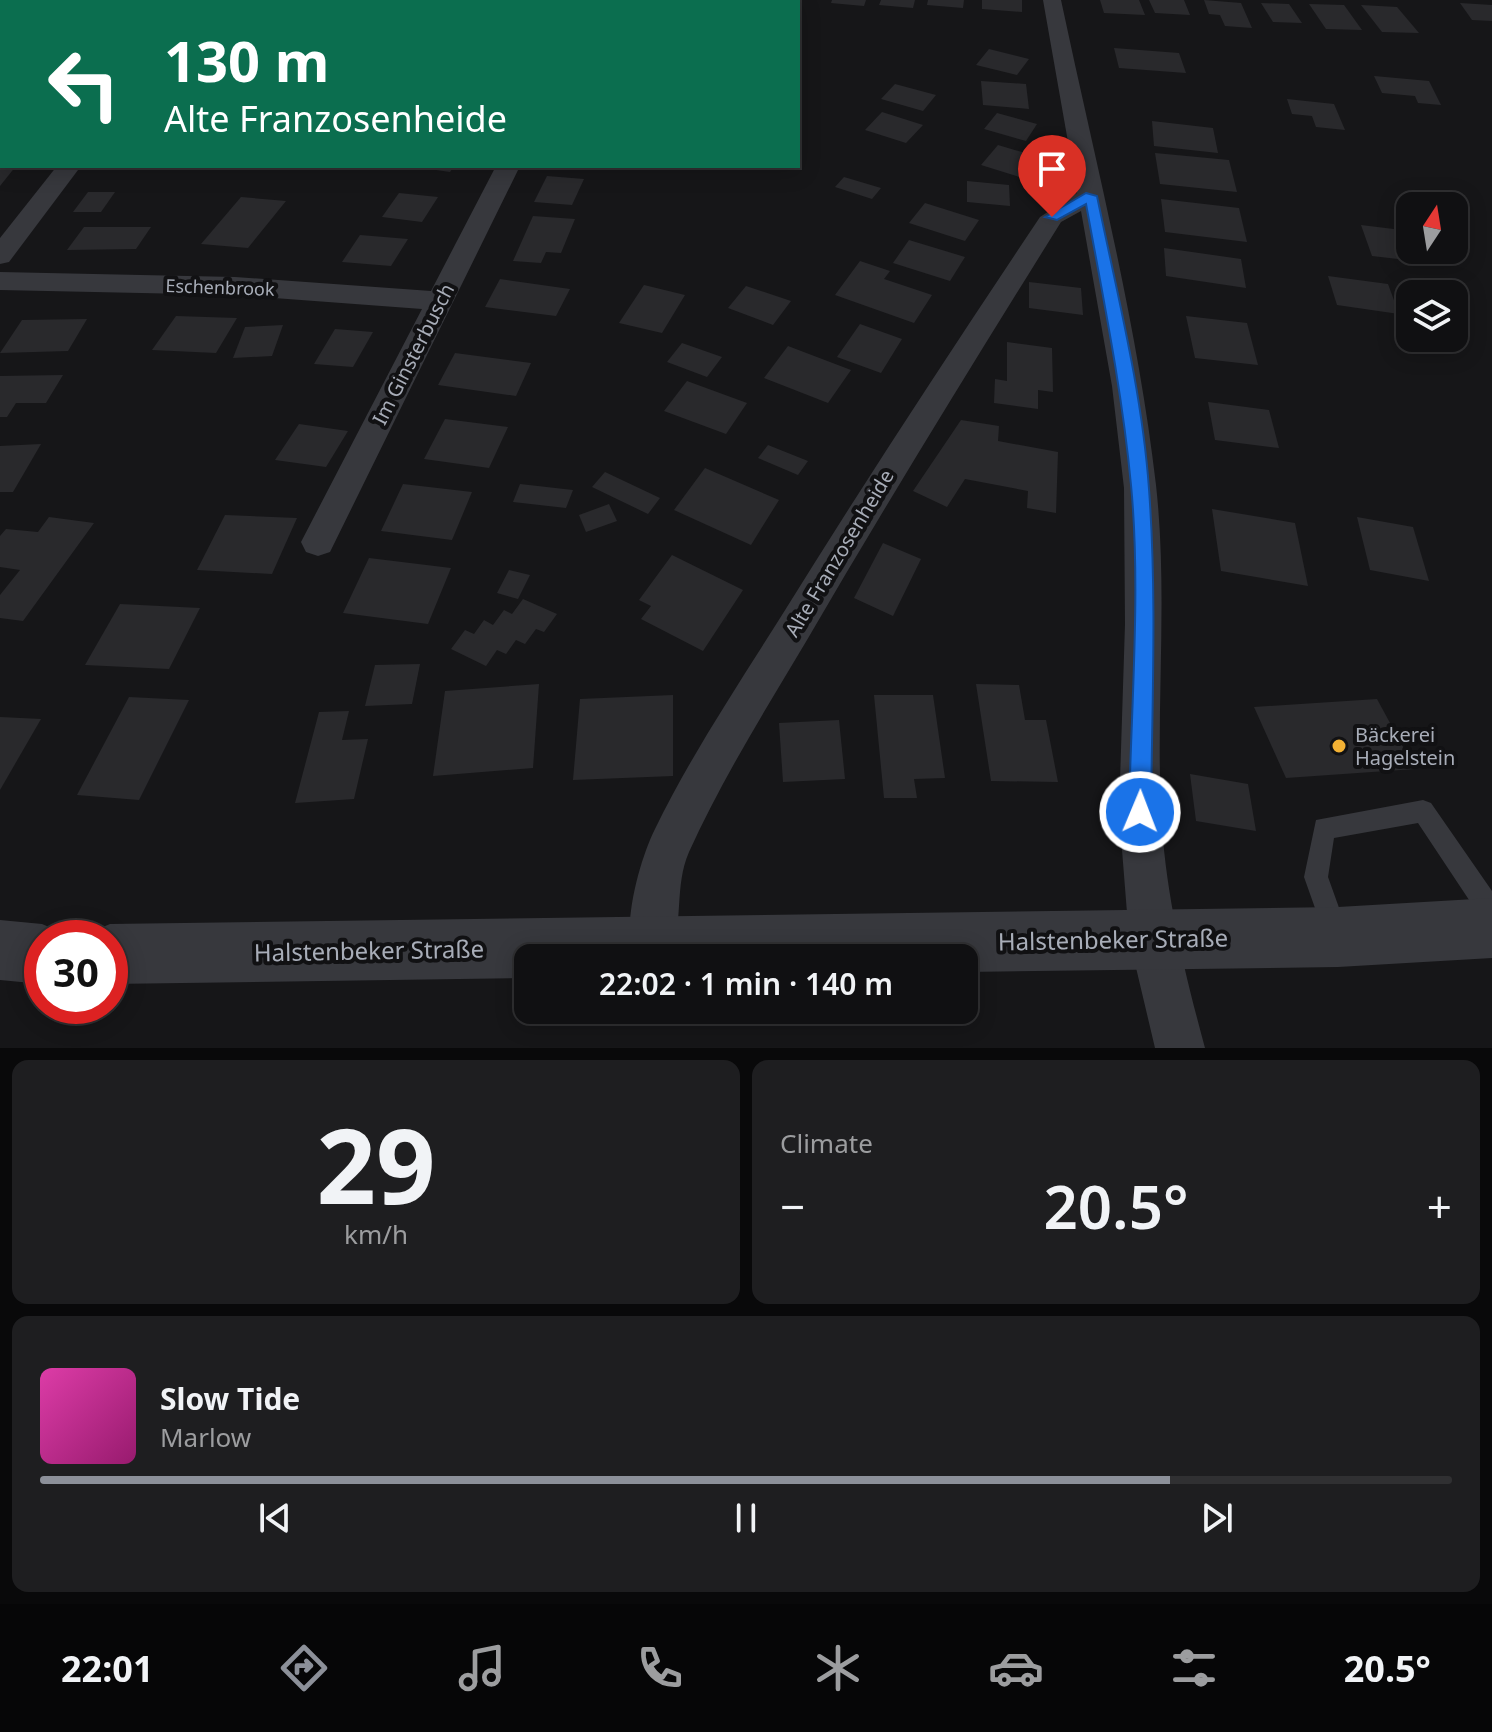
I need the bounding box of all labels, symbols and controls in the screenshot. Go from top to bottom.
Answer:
text: 130 m [164,22,329,98]
icon: left [32,32,136,136]
text: Alte Franzosenheide [164,94,507,143]
pin [1018,135,1086,217]
icon: arrive [1030,147,1074,191]
north arrow [1396,192,1468,264]
map controls [1396,192,1468,352]
street label: Eschenbrook [165,273,275,301]
street label: Im Ginsterbusch [366,279,460,429]
button: layers [1396,280,1468,352]
street label: Alte Franzosenheide [778,464,900,642]
place label: Bäckerei Hagelstein [1355,721,1455,771]
marker: Bäckerei Hagelstein [1330,737,1348,755]
position arrow [1098,770,1182,854]
speed limit sign: 30 [24,920,128,1024]
street label: Halstenbeker Straße [998,920,1228,958]
street label: Halstenbeker Straße [254,931,484,969]
text: 22:02 · 1 min · 140 m [599,963,893,1004]
text: 29 [317,1093,435,1234]
text: Climate [780,1125,873,1161]
text: 20.5° [1043,1165,1189,1247]
text: − [780,1176,805,1236]
text: + [1427,1176,1452,1236]
text: km/h [344,1216,408,1252]
text: Slow Tide [160,1378,300,1419]
text: Marlow [160,1419,251,1455]
icon: previous [253,1496,297,1540]
icon: pause [724,1496,768,1540]
icon: next [1195,1496,1239,1540]
icon: directions [276,1640,332,1696]
icon: music [454,1640,510,1696]
icon: phone [632,1640,688,1696]
icon: climate [810,1640,866,1696]
icon: car [988,1640,1044,1696]
icon: filters [1166,1640,1222,1696]
text: 22:01 [61,1644,154,1693]
text: 20.5° [1344,1644,1431,1693]

